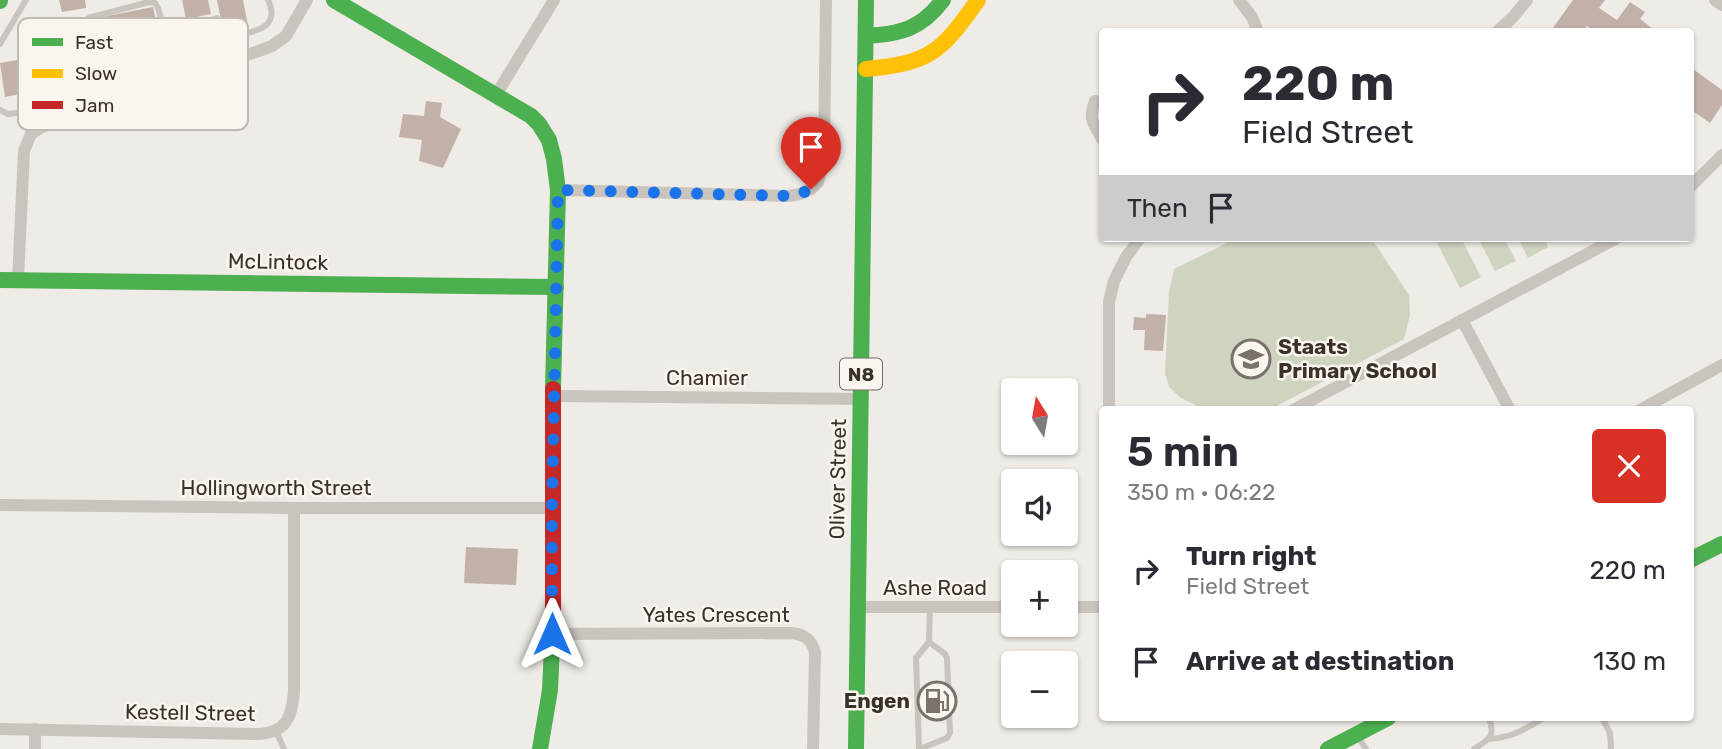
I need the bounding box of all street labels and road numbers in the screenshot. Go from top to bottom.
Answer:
street label: McLintock [228,248,329,275]
road number: N8 [840,358,882,390]
street label: Chamier [666,365,748,390]
street label: Oliver Street [824,418,851,540]
street label: Hollingworth Street [180,475,372,500]
street label: Ashe Road [883,575,987,600]
street label: Yates Crescent [642,602,790,627]
street label: Kestell Street [125,699,255,726]

